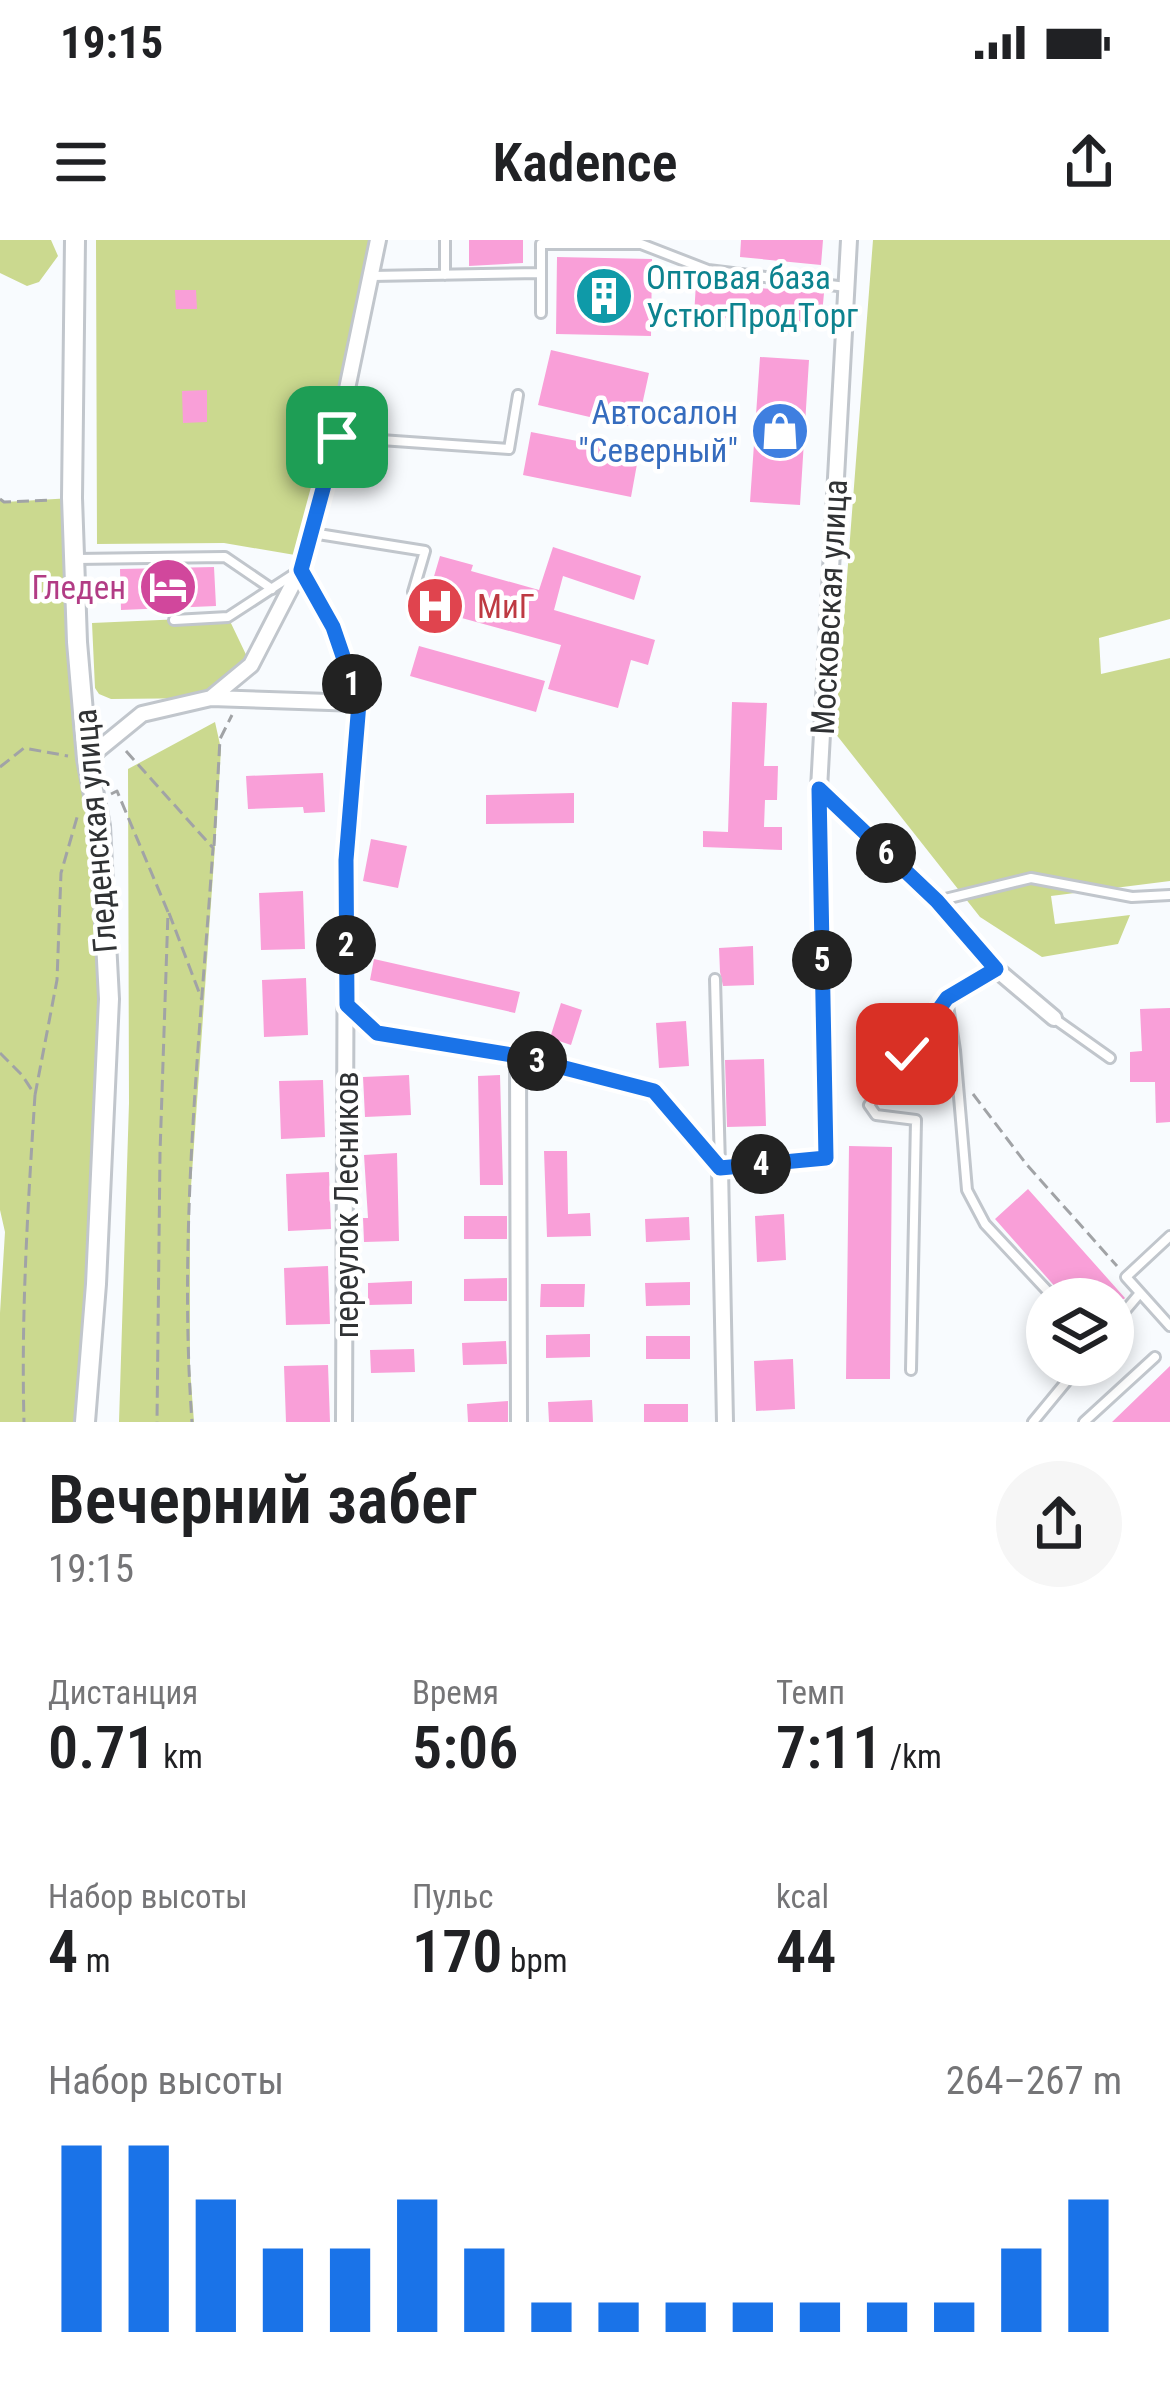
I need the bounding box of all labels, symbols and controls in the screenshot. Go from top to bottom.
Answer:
text: 19:15 [60,16,163,69]
icon: menu [48,129,114,195]
icon: share [1056,129,1122,195]
text: Kadence [493,131,677,194]
place label: Оптовая база УстюгПродТорг [646,258,858,335]
building icon: Оптовая база УстюгПродТорг [573,265,635,327]
pin [286,386,388,488]
place label: Автосалон "Северный" [578,393,738,470]
shop icon: Автосалон "Северный" [749,400,811,462]
icon: arrive [304,404,370,470]
street label: Московская улица [803,478,855,736]
hotel icon: Гледен [137,556,199,618]
place label: Гледен [32,568,126,607]
hospital icon: МиГ [404,575,466,637]
place label: МиГ [477,587,535,626]
pin: 1 [322,654,382,714]
text: 1 [344,664,360,703]
street label: Гледенская улица [65,707,125,955]
pin: 6 [856,823,916,883]
text: 6 [878,833,894,872]
pin: 2 [316,915,376,975]
text: 2 [338,925,354,964]
pin: 5 [792,930,852,990]
text: 5 [814,940,830,979]
pin [856,1003,958,1105]
icon: check [874,1021,940,1087]
pin: 3 [507,1031,567,1091]
text: 3 [529,1041,545,1080]
street label: переулок Лесников [327,1071,366,1339]
pin: 4 [731,1134,791,1194]
text: 4 [753,1144,769,1183]
map controls [1026,1278,1134,1386]
button: layers [1026,1278,1134,1386]
button: share [996,1461,1122,1587]
text: Вечерний забег [48,1462,477,1539]
text: 19:15 [48,1546,134,1592]
text: Дистанция [48,1673,198,1712]
text: Время [412,1673,499,1712]
text: Темп [776,1673,845,1712]
text: 0.71 [48,1712,156,1783]
text: 5:06 [412,1712,518,1783]
text: 7:11 [776,1712,882,1783]
text: km [156,1737,203,1776]
text: /km [882,1737,942,1776]
text: Набор высоты [48,1877,248,1916]
text: Пульс [412,1877,493,1916]
text: kcal [776,1877,829,1916]
text: 4 [48,1916,78,1987]
text: 170 [412,1916,503,1987]
text: 44 [776,1916,836,1987]
text: m [78,1941,111,1980]
text: bpm [503,1941,568,1980]
text: Набор высоты [48,2058,284,2104]
text: 264–267 m [946,2058,1122,2104]

